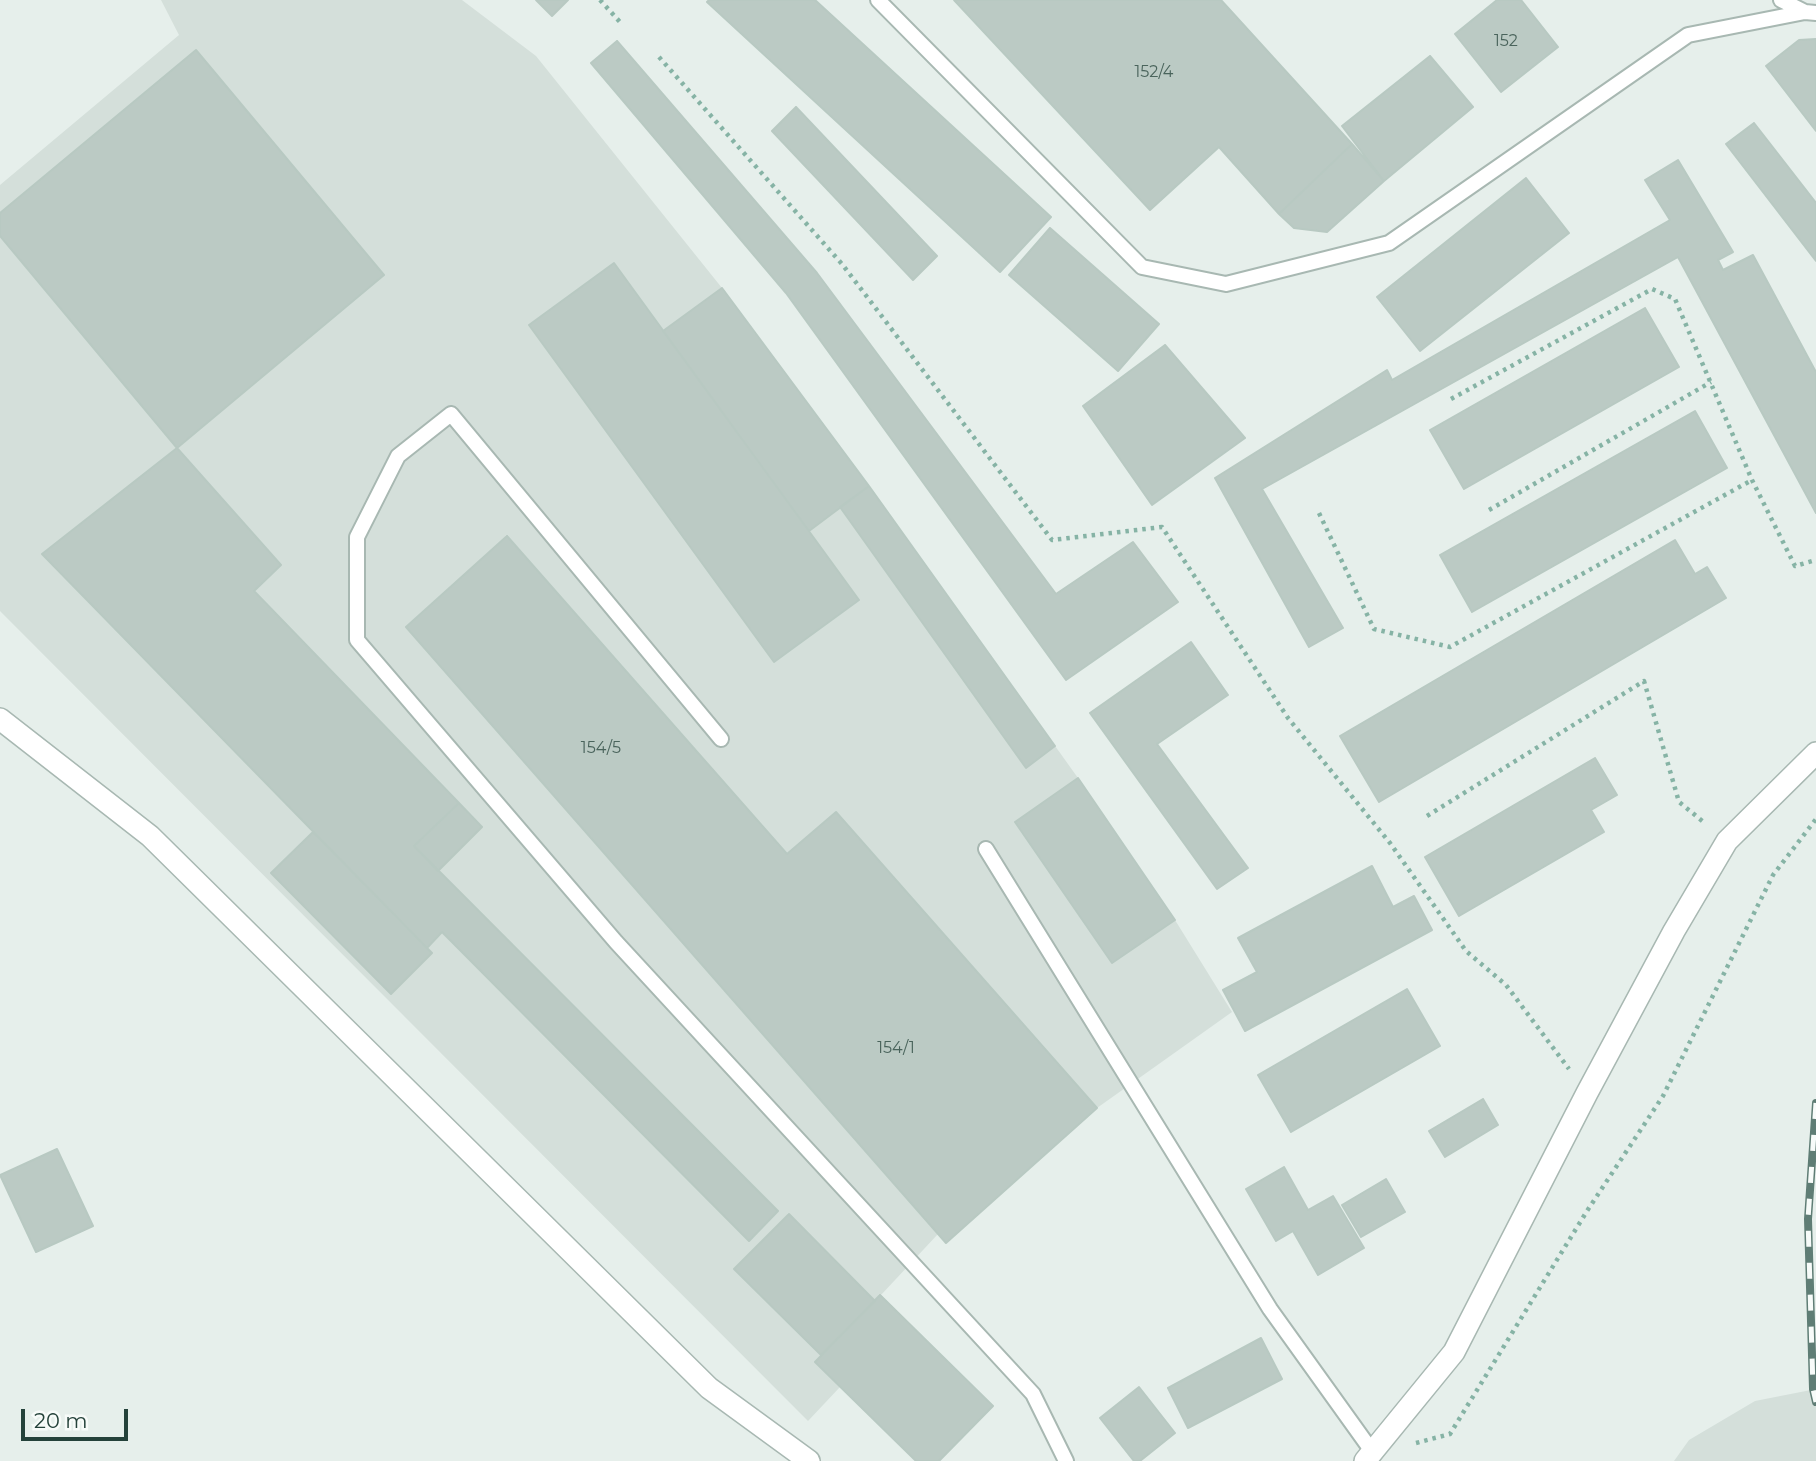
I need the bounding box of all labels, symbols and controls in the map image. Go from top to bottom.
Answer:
house number: 152 [1494,31,1518,51]
house number: 152/4 [1135,62,1173,82]
house number: 154/5 [581,738,621,758]
house number: 154/1 [877,1038,915,1058]
scale bar [24,1394,131,1438]
text: 20 m [34,1408,88,1433]

